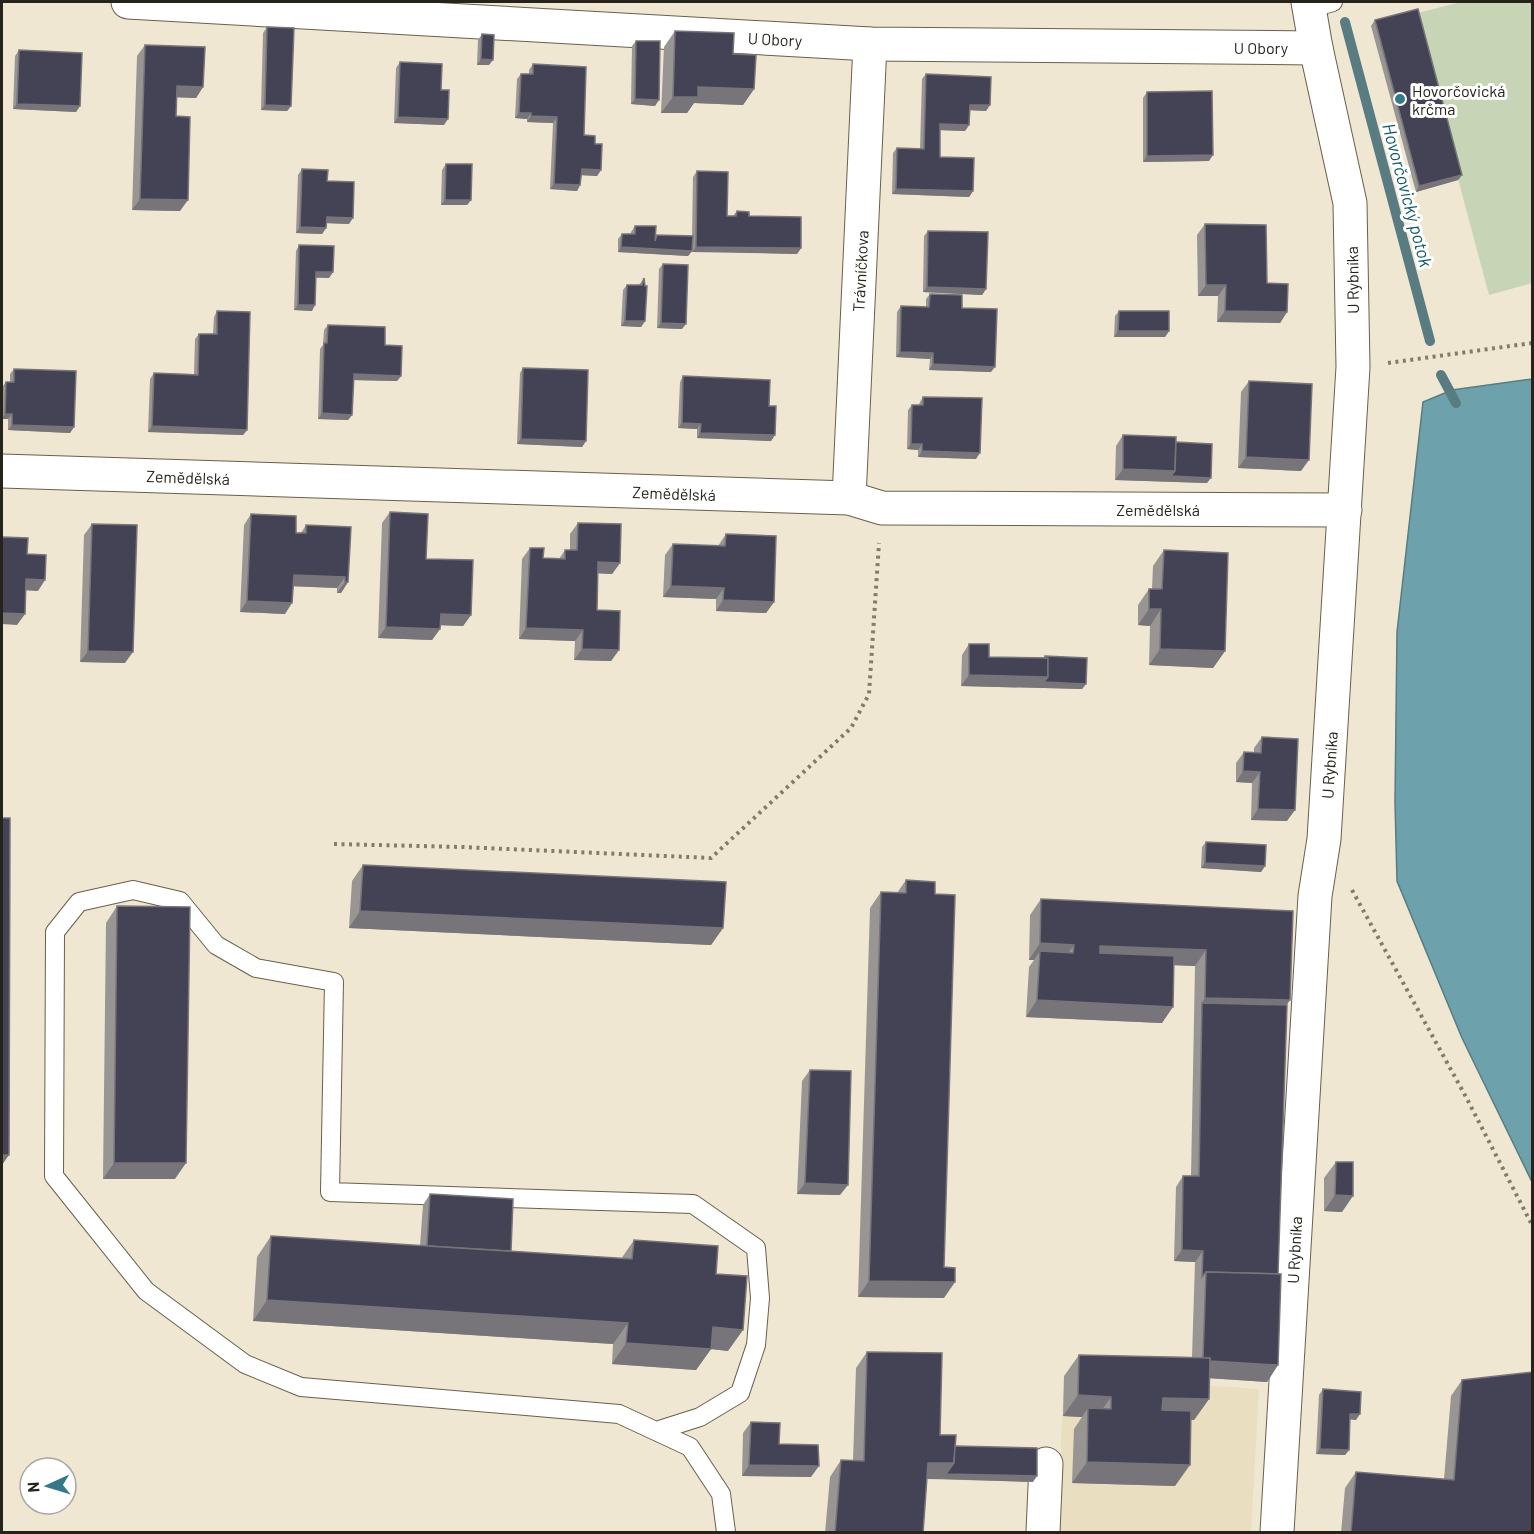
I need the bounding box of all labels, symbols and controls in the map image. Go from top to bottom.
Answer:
street label: U Obory [747,28,803,50]
street label: U Obory [1234,38,1289,57]
place label: Hovorčovická krčma [1412,81,1505,118]
marker: Hovorčovická krčma [1393,92,1407,106]
water label: Hovorčovický potok [1378,121,1438,270]
street label: Trávníčkova [848,230,872,312]
street label: U Rybníka [1342,246,1362,314]
street label: Zemědělská [146,466,230,488]
street label: Zemědělská [632,482,716,504]
street label: Zemědělská [1116,500,1200,519]
street label: U Rybníka [1317,731,1341,799]
street label: U Rybníka [1283,1216,1305,1284]
north arrow [18,1456,78,1516]
text: N [23,1481,42,1493]

